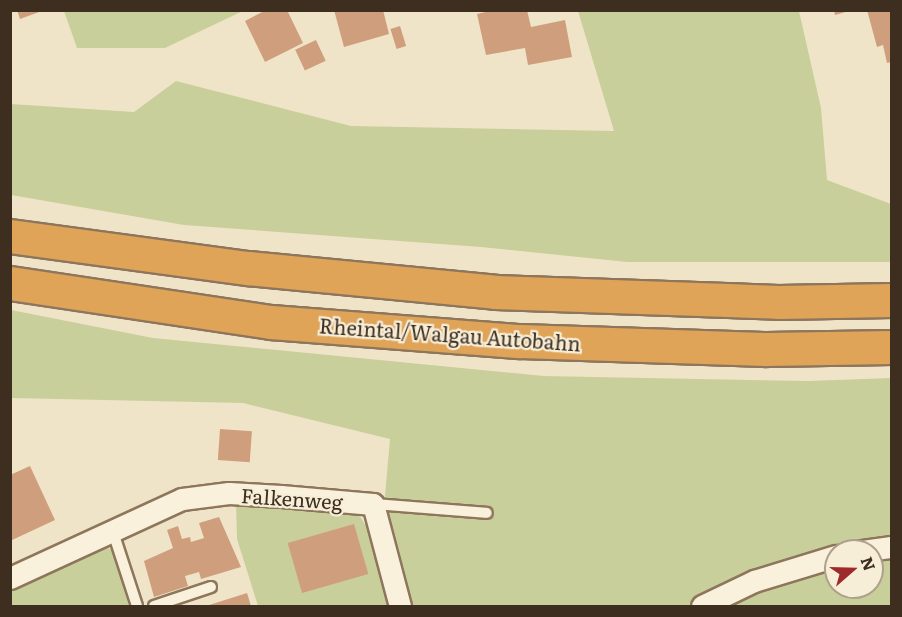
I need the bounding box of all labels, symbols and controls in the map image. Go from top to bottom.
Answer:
street label: Rheintal/Walgau Autobahn [318,313,582,355]
street label: Falkenweg [240,482,344,514]
north arrow [824,539,884,599]
text: N [855,553,883,574]

